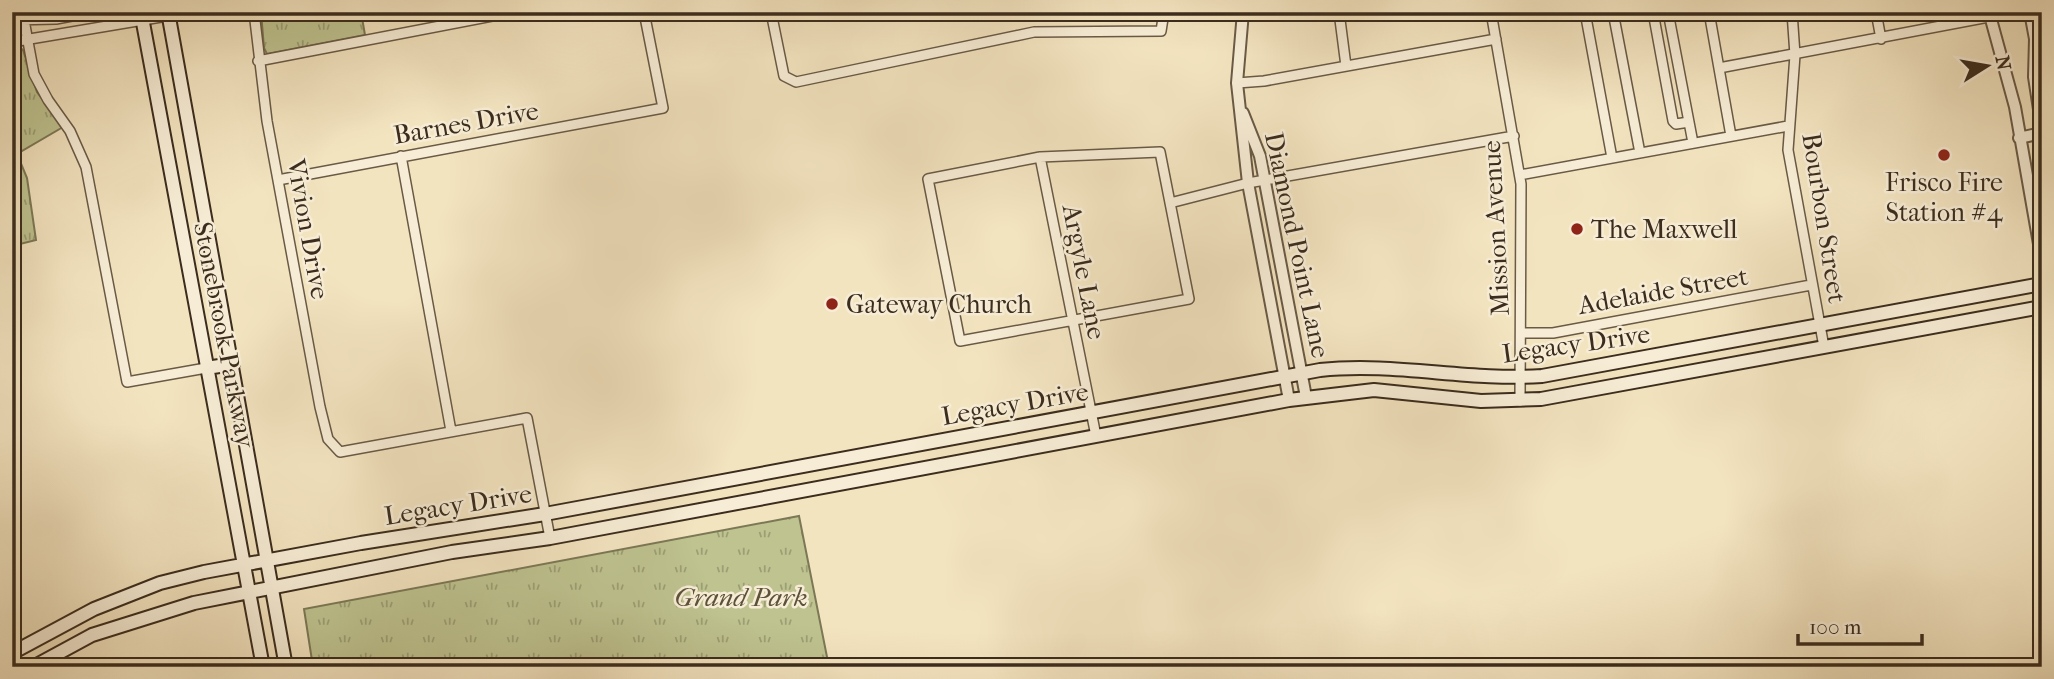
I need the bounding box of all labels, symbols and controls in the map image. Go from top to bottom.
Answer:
north arrow [1952,32,2022,102]
text: N [1991,54,2015,73]
street label: Barnes Drive [391,95,541,151]
street label: Diamond Point Lane [1258,129,1336,361]
street label: Bourbon Street [1795,131,1853,306]
street label: Mission Avenue [1476,139,1516,317]
marker: Frisco Fire Station #4 [1936,147,1952,163]
street label: Vivion Drive [280,155,336,302]
place label: Frisco Fire Station #4 [1885,167,2003,228]
street label: Argyle Lane [1056,201,1112,342]
place label: The Maxwell [1591,214,1737,245]
street label: Stonebrook Parkway [187,220,261,452]
marker: The Maxwell [1569,221,1585,237]
street label: Adelaide Street [1575,261,1751,321]
place label: Gateway Church [846,289,1032,320]
marker: Gateway Church [824,296,840,312]
street label: Legacy Drive [1500,318,1652,370]
street label: Legacy Drive [939,376,1091,432]
street label: Legacy Drive [382,478,534,532]
park label: Grand Park [674,582,808,613]
scale bar [1798,602,1923,646]
text: 100 m [1809,615,1862,639]

